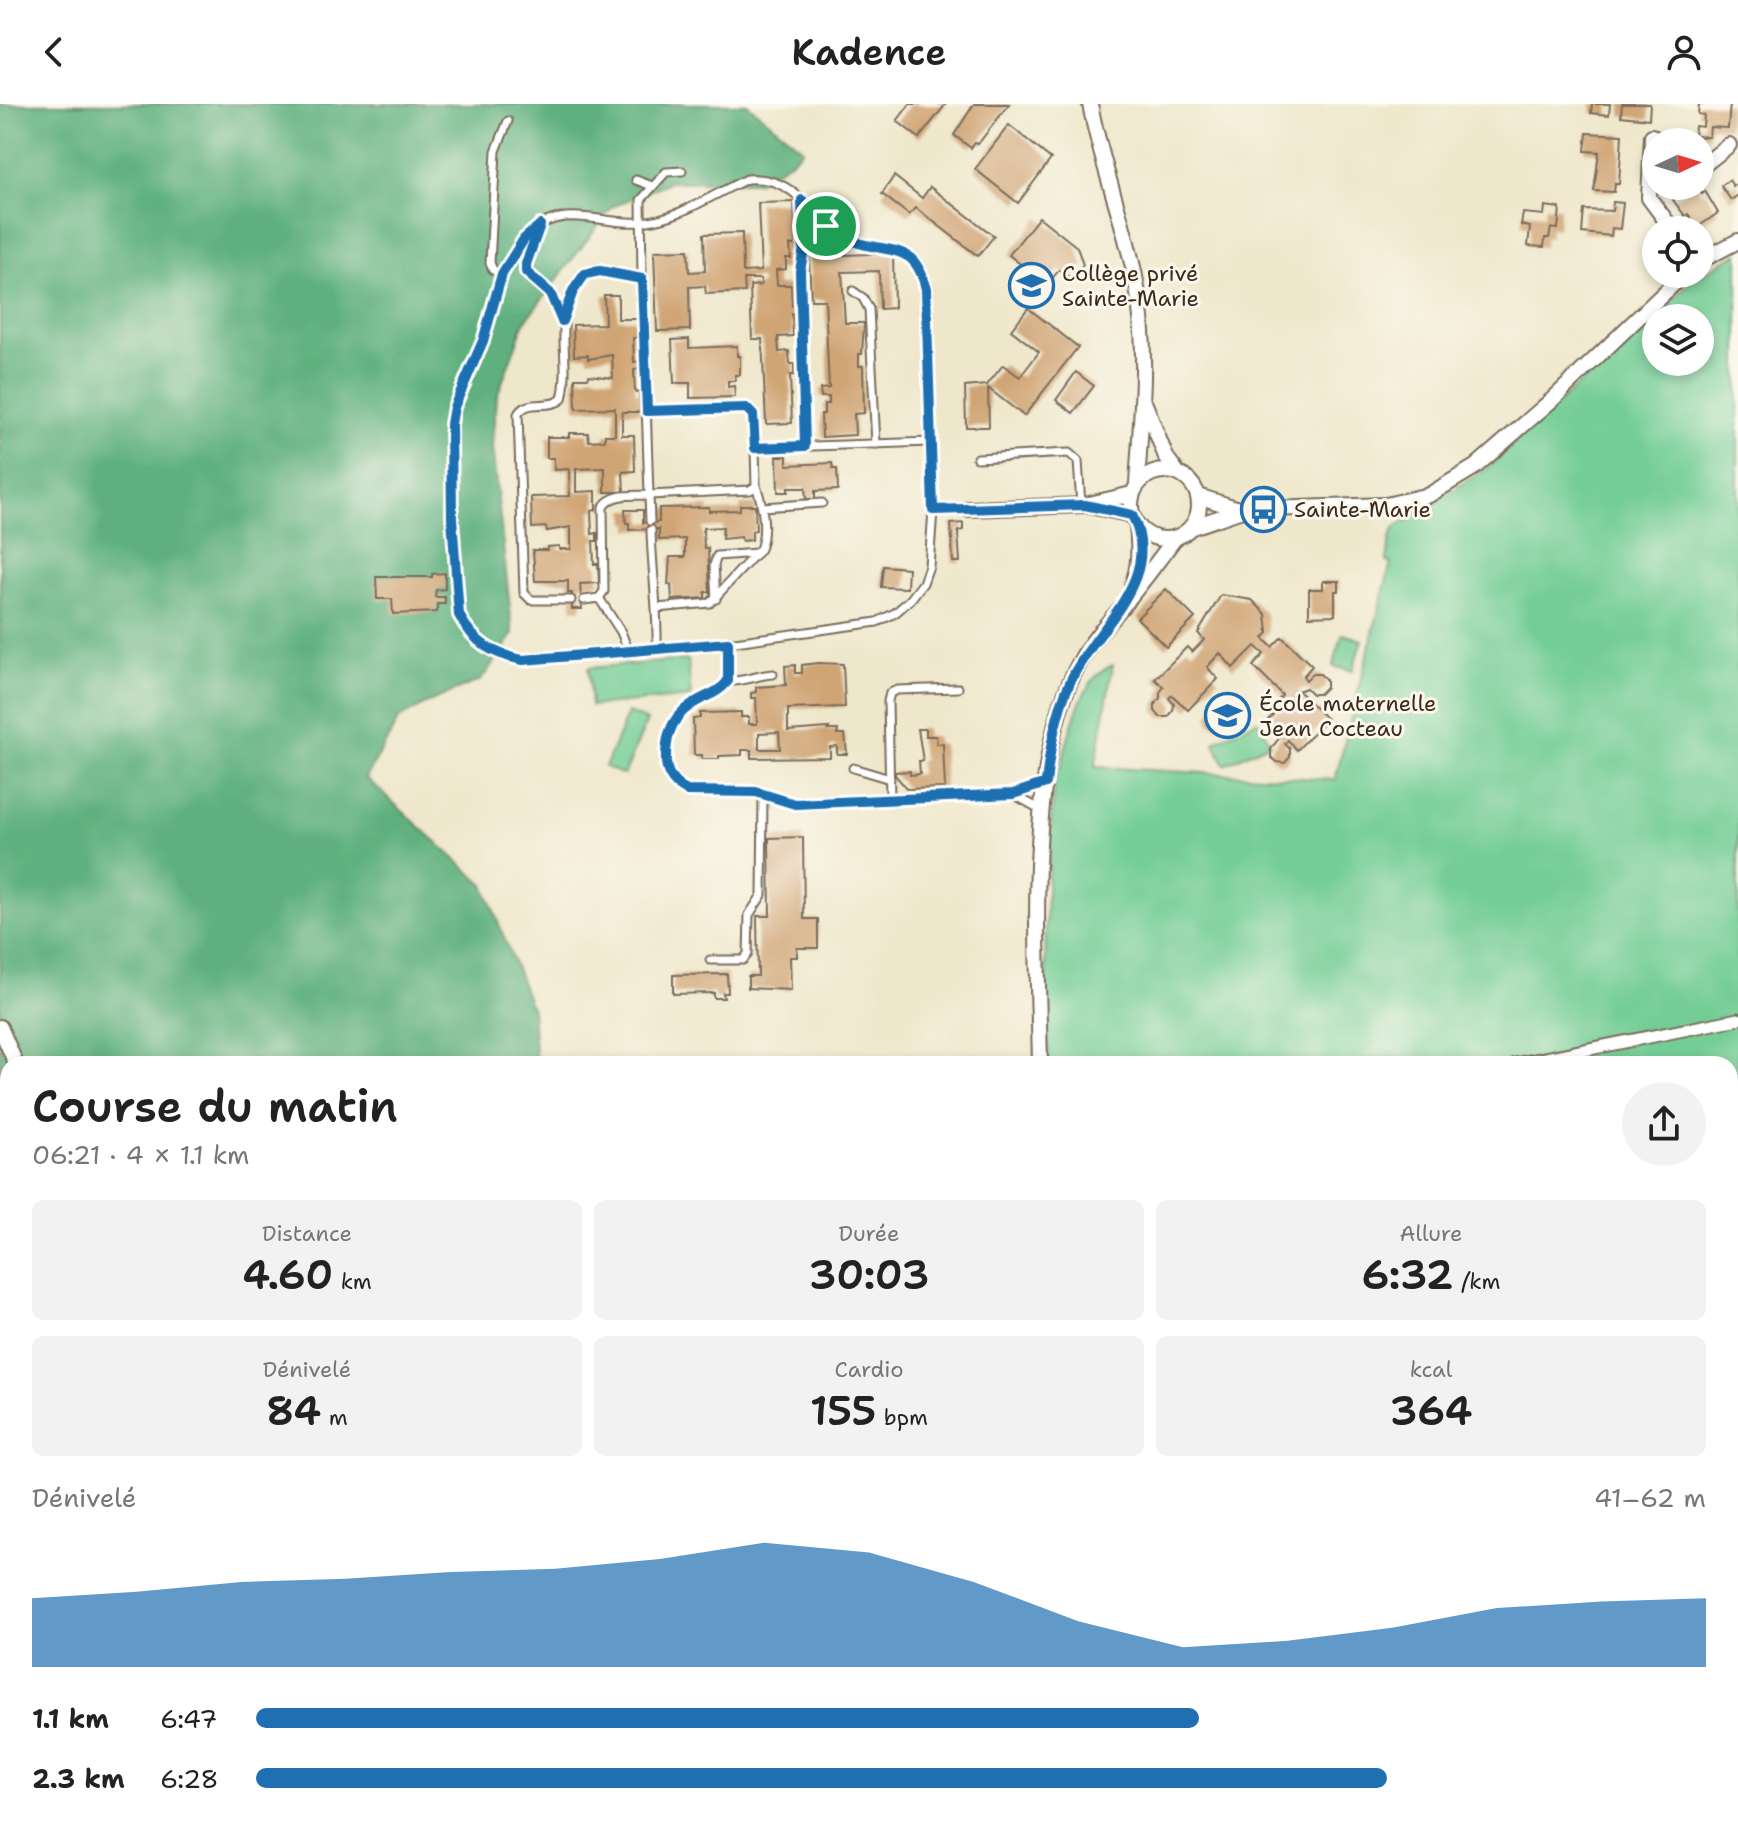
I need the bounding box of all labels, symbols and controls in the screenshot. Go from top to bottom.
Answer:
text: Kadence [791,28,947,77]
icon: back [32,30,76,74]
icon: person [1662,30,1706,74]
north arrow [1642,128,1714,200]
map controls [1642,128,1714,376]
pin [792,192,860,260]
icon: arrive [804,204,848,248]
button: locate [1642,216,1714,288]
place label: Collège privé Sainte-Marie [1062,259,1199,313]
school or university icon: Collège privé Sainte-Marie [1007,262,1055,310]
button: layers [1642,304,1714,376]
bus stop icon: Sainte-Marie [1239,485,1287,533]
place label: Sainte-Marie [1294,495,1431,524]
place label: École maternelle Jean Cocteau [1259,689,1437,743]
school or university icon: École maternelle Jean Cocteau [1204,692,1252,740]
text: Course du matin [32,1077,398,1136]
button: share [1622,1082,1706,1166]
text: 06:21 · 4 × 1.1 km [32,1137,249,1172]
text: Distance [262,1219,352,1248]
text: Durée [839,1219,899,1248]
text: Allure [1400,1219,1462,1248]
text: 4.60 [242,1248,333,1302]
text: 30:03 [809,1248,929,1302]
text: 6:32 [1362,1248,1454,1302]
text: km [333,1267,372,1296]
text: /km [1454,1267,1500,1296]
text: Dénivelé [263,1355,351,1384]
text: Cardio [834,1355,904,1384]
text: kcal [1410,1355,1452,1384]
text: 84 [266,1384,321,1438]
text: 155 [810,1384,876,1438]
text: 364 [1389,1384,1473,1438]
text: m [321,1403,348,1432]
text: bpm [876,1403,928,1432]
text: Dénivelé [32,1480,137,1515]
text: 41–62 m [1594,1480,1706,1515]
text: 1.1 km [32,1701,109,1736]
text: 6:47 [160,1701,218,1736]
text: 2.3 km [32,1761,125,1796]
text: 6:28 [160,1761,219,1796]

